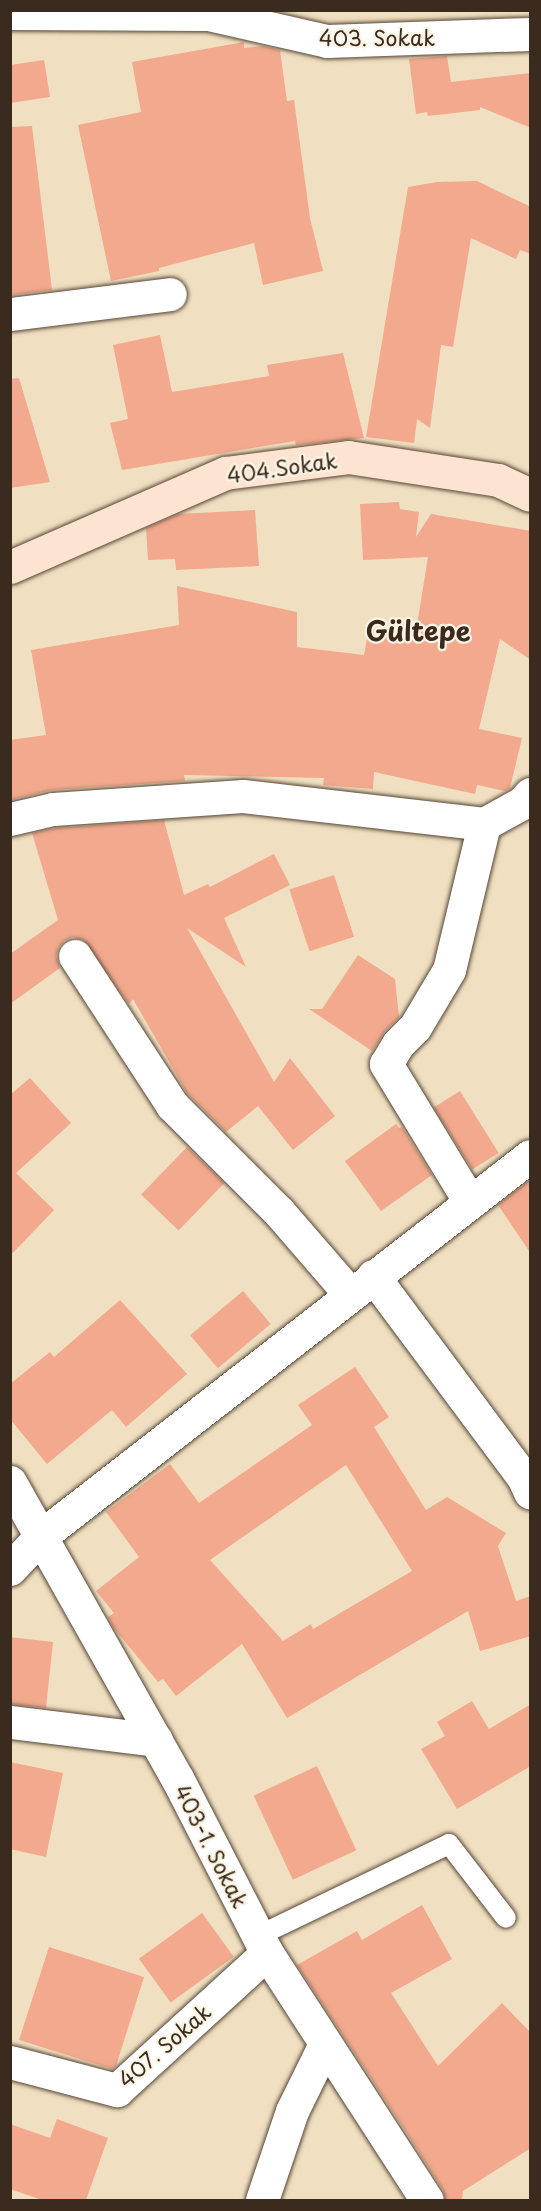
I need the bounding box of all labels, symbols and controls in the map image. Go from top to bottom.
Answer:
street label: 403. Sokak [318,24,436,50]
street label: 404.Sokak [225,447,339,487]
district label: Gültepe [365,614,471,646]
street label: 403-1. Sokak [169,1779,255,1913]
street label: 407. Sokak [113,1998,215,2092]

